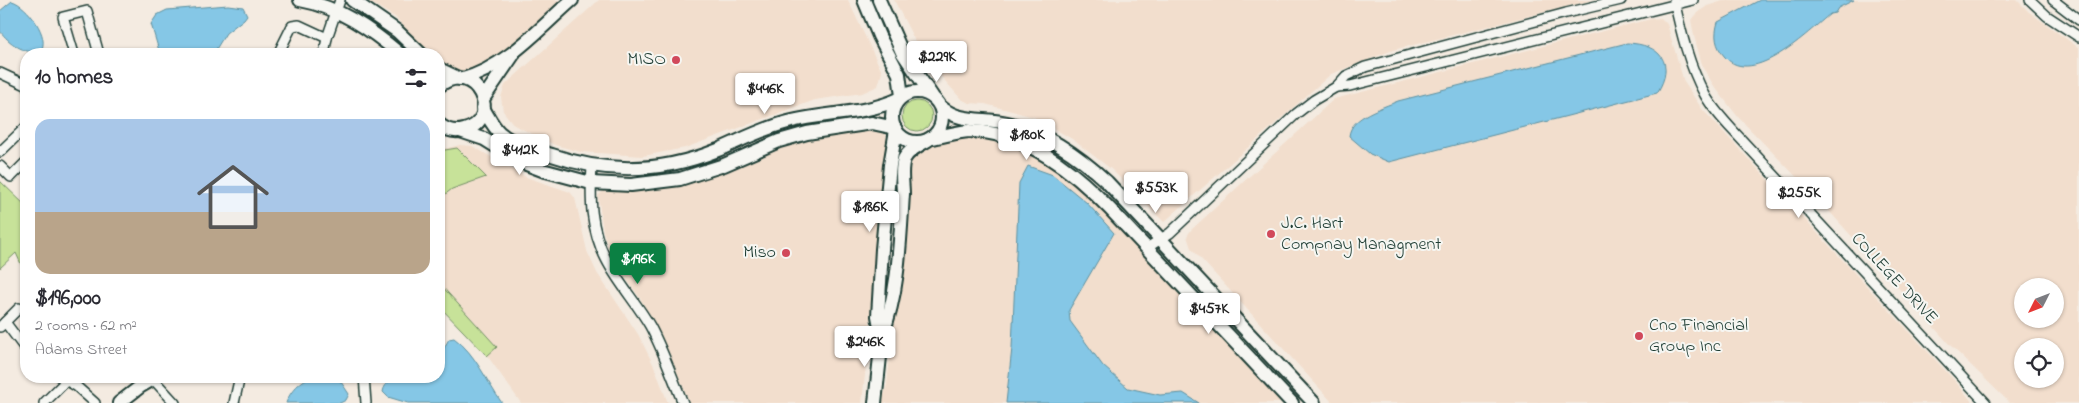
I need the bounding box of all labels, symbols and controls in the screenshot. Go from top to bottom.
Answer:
pin: $229K [902,41,972,83]
text: $229K [918,45,956,69]
place label: MISO [627,47,666,73]
marker: MISO [670,54,682,66]
text: 10 homes [35,63,113,93]
icon: filters [402,64,430,92]
pin: $446K [730,72,800,115]
text: $446K [746,77,784,101]
pin: $180K [992,119,1062,161]
text: $180K [1009,123,1045,147]
pin: $412K [485,134,555,176]
text: $412K [501,138,539,162]
icon: home [188,152,278,242]
pin: $553K [1121,172,1191,214]
text: $553K [1135,176,1177,200]
pin: $255K [1764,176,1834,219]
text: $255K [1777,181,1821,205]
pin: $186K [835,190,905,233]
text: $186K [852,195,888,219]
place label: J.C. Hart Compnay Managment [1281,211,1441,259]
street label: COLLEGE DRIVE [1844,227,1944,331]
marker: J.C. Hart Compnay Managment [1265,228,1277,240]
place label: Miso [743,240,776,266]
pin: $196K [603,242,673,285]
text: $196K [621,247,655,271]
marker: Miso [780,247,792,259]
north arrow [2014,278,2064,328]
map controls [2014,278,2064,388]
text: $196,000 [35,284,101,314]
pin: $457K [1174,292,1244,335]
text: $457K [1189,297,1229,321]
place label: Cno Financial Group Inc [1649,313,1748,360]
text: 2 rooms · 62 m² [35,314,137,338]
pin: $246K [830,326,900,368]
text: $246K [845,330,885,354]
marker: Cno Financial Group Inc [1633,330,1645,342]
text: Adams Street [35,338,127,362]
button: locate [2014,338,2064,388]

